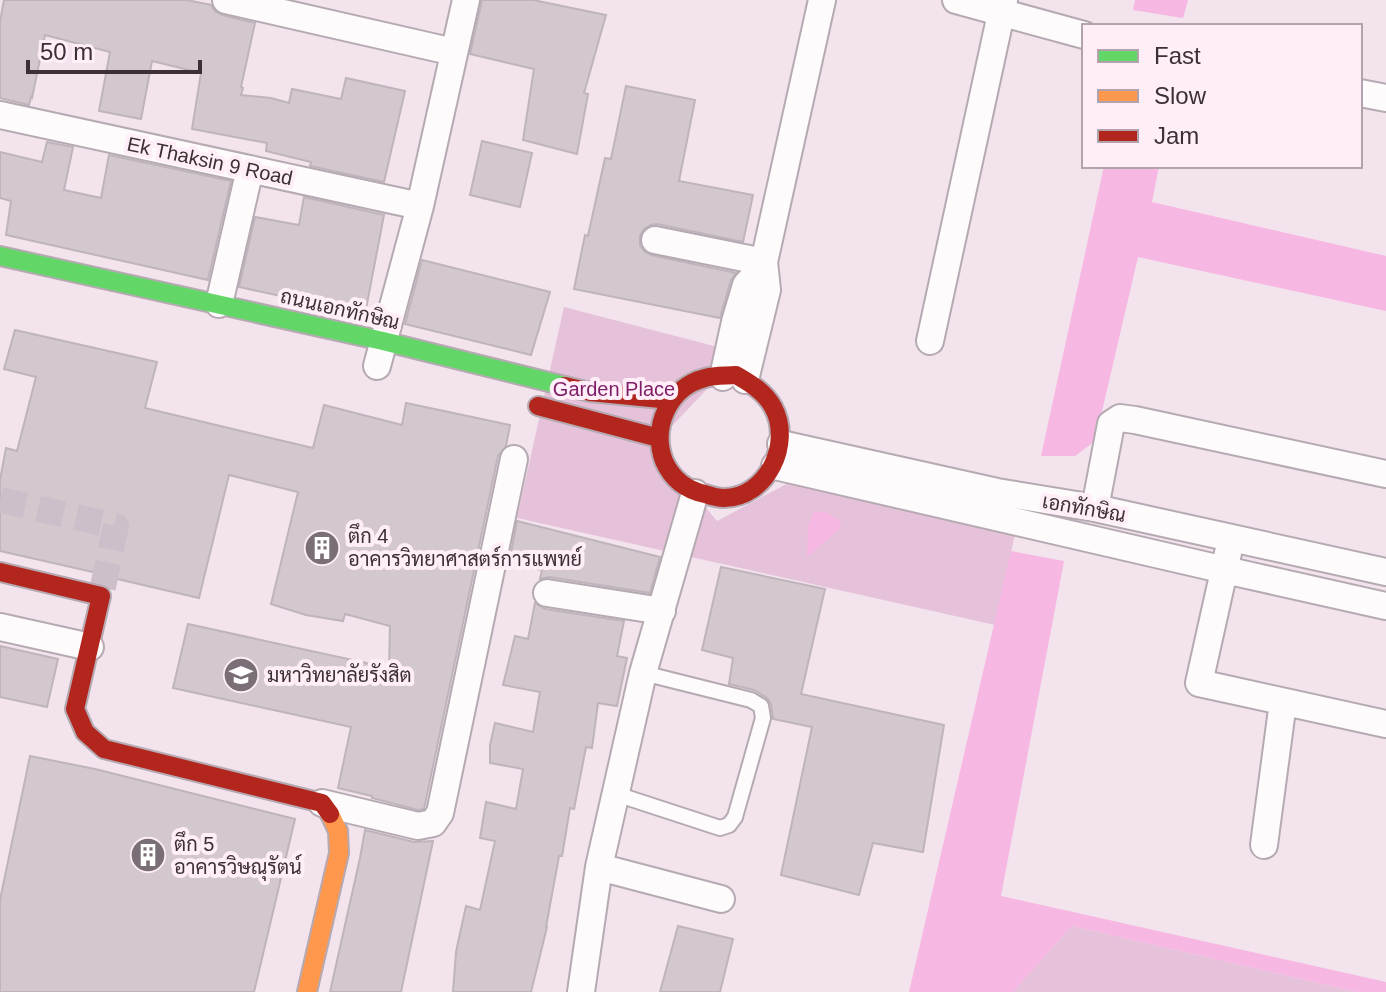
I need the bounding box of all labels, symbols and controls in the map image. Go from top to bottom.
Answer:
scale bar [28,24,200,74]
legend [1082,24,1362,168]
text: 50 m [40,38,93,65]
text: Fast [1154,42,1201,69]
text: Slow [1154,82,1207,109]
text: Jam [1154,122,1199,149]
street label: Ek Thaksin 9 Road [125,133,295,189]
street label: ถนนเอกทักษิณ [278,284,402,333]
park label: Garden Place [553,378,675,400]
street label: เอกทักษิณ [1041,489,1128,526]
place label: ตึก 4 อาคารวิทยาศาสตร์การแพทย์ [348,523,582,570]
building icon: ตึก 4 อาคารวิทยาศาสตร์การแพทย์ [303,529,341,567]
school or university icon: มหาวิทยาลัยรังสิต [222,656,260,694]
place label: มหาวิทยาลัยรังสิต [267,663,412,686]
place label: ตึก 5 อาคารวิษณุรัตน์ [174,831,302,881]
building icon: ตึก 5 อาคารวิษณุรัตน์ [129,836,167,874]

